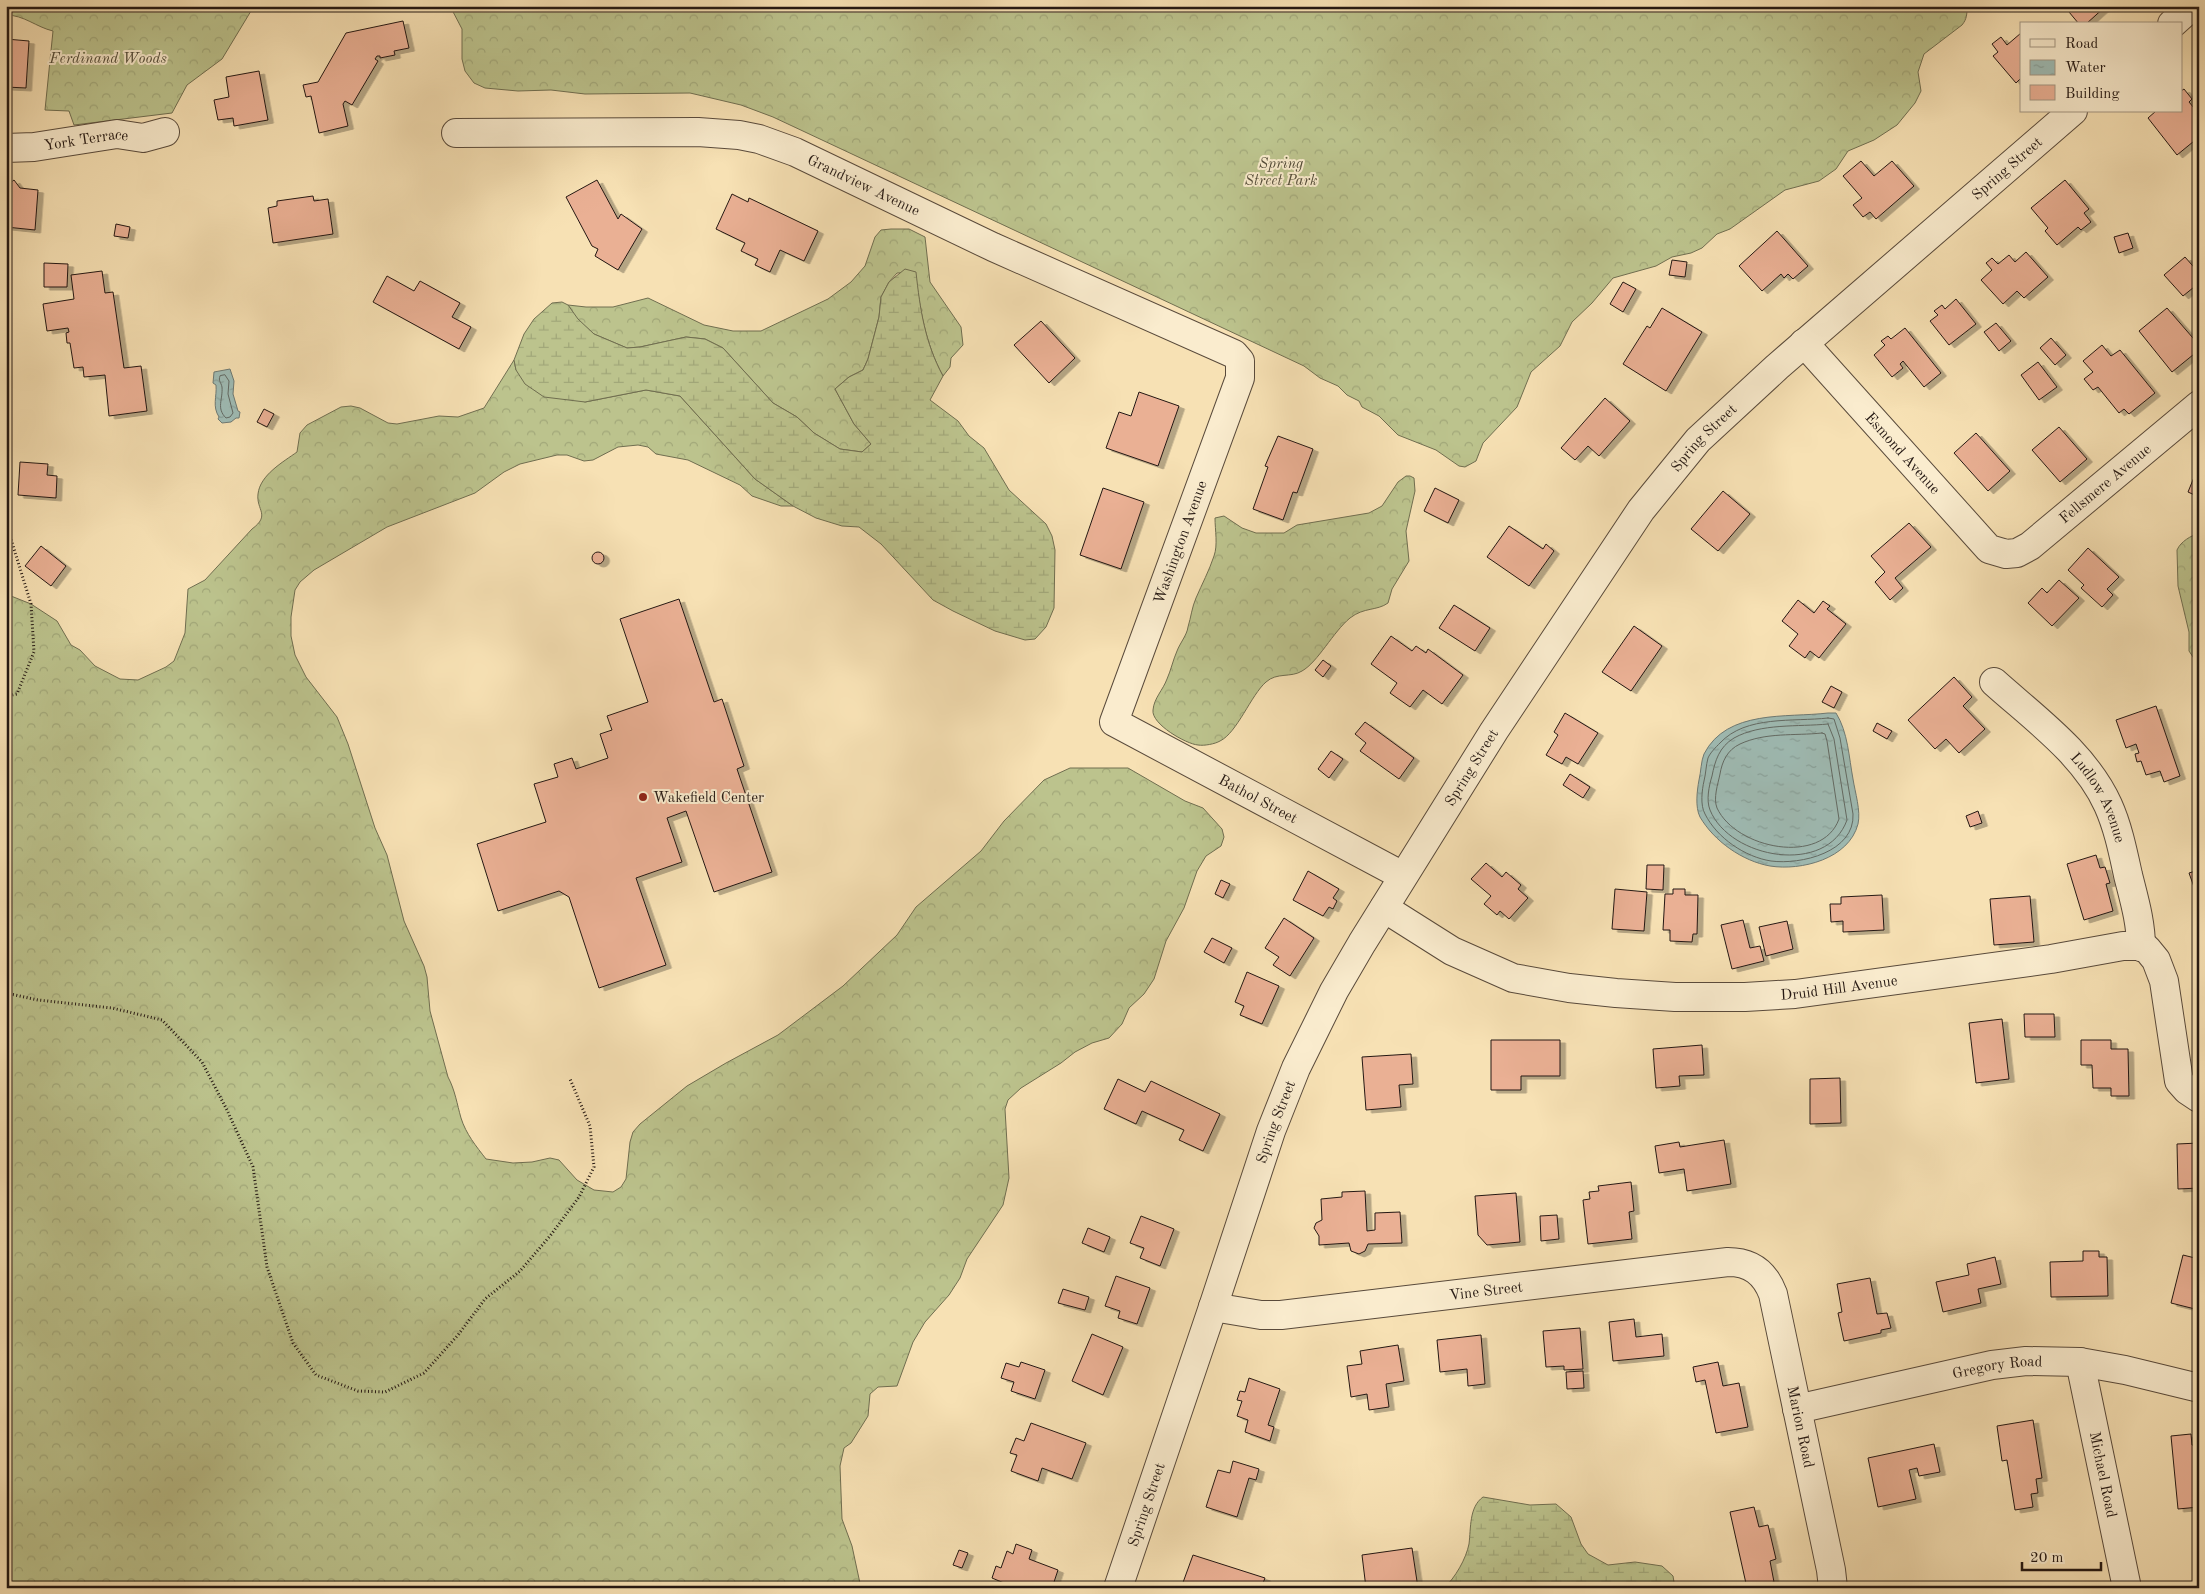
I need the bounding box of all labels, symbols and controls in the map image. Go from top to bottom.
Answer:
legend [2020,22,2182,112]
text: Road [2065,37,2099,52]
park label: Ferdinand Woods [48,52,167,67]
text: Water [2065,61,2106,76]
text: Building [2065,87,2120,102]
street label: York Terrace [43,128,129,154]
street label: Spring Street [1970,135,2046,204]
street label: Grandview Avenue [804,153,922,220]
park label: Spring Street Park [1245,157,1317,189]
street label: Spring Street [1669,402,1740,475]
street label: Esmond Avenue [1861,410,1942,498]
street label: Fellsmere Avenue [2057,442,2155,527]
street label: Washington Avenue [1152,479,1211,606]
street label: Spring Street [1443,727,1502,809]
street label: Ludlow Avenue [2067,750,2126,845]
street label: Bathol Street [1216,773,1299,827]
marker: Wakefield Center [637,791,649,803]
place label: Wakefield Center [653,791,764,806]
street label: Druid Hill Avenue [1780,974,1899,1004]
street label: Spring Street [1255,1079,1299,1166]
street label: Vine Street [1448,1280,1524,1304]
street label: Gregory Road [1951,1355,2043,1383]
street label: Marion Road [1784,1385,1815,1470]
street label: Michael Road [2086,1431,2118,1519]
street label: Spring Street [1126,1461,1169,1549]
scale bar [2022,1539,2101,1571]
text: 20 m [2030,1551,2064,1566]

